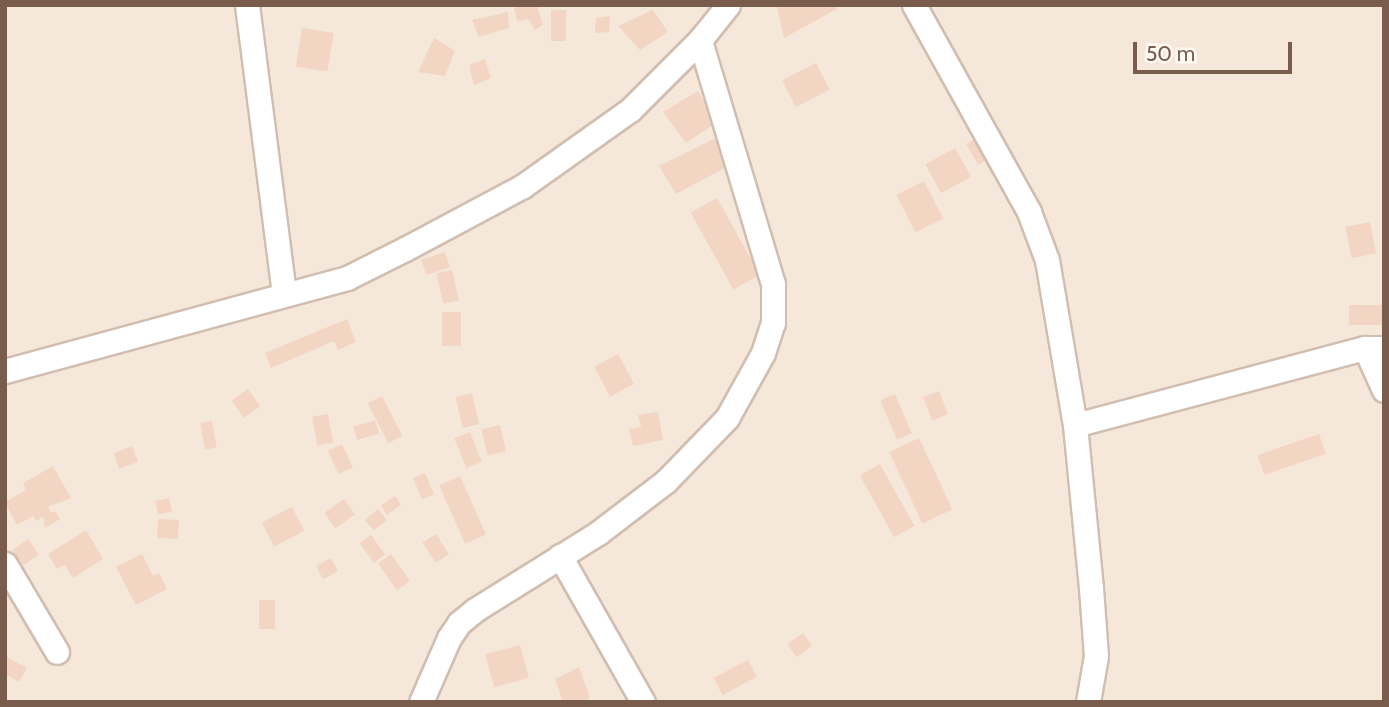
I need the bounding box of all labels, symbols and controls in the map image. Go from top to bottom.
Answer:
scale bar [1137,28,1296,72]
text: 50 m [1146,41,1195,66]

